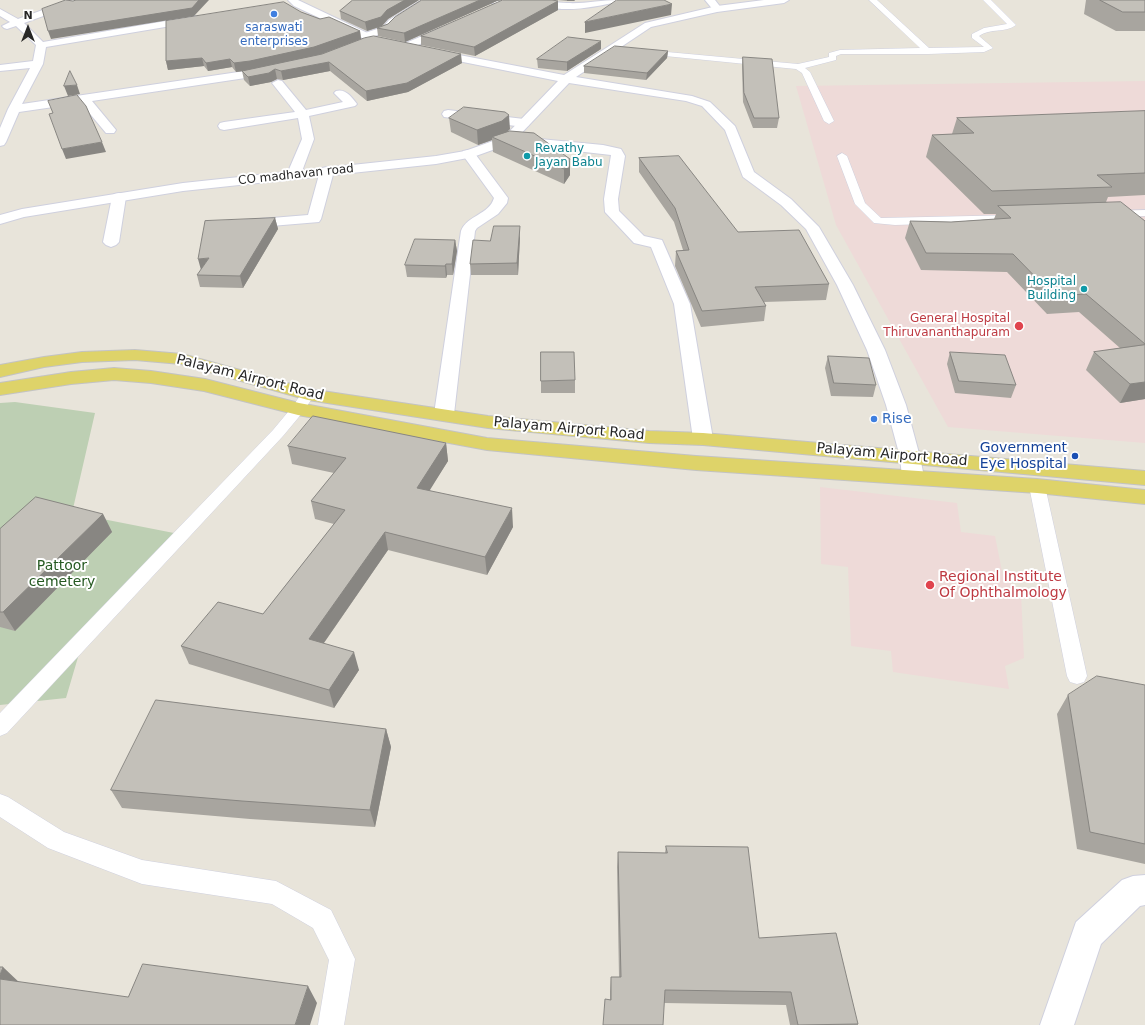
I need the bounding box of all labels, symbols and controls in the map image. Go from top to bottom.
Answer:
north arrow [8,8,48,48]
text: N [23,9,33,22]
marker: saraswati enterprises [269,9,279,19]
place label: saraswati enterprises [240,21,308,49]
place label: Revathy Jayan Babu [535,142,603,170]
marker: Revathy Jayan Babu [522,151,532,161]
street label: CO madhavan road [238,162,354,188]
place label: Hospital Building [1027,275,1076,303]
marker: Hospital Building [1079,284,1089,294]
place label: General Hospital Thiruvananthapuram [883,312,1010,340]
marker: General Hospital Thiruvananthapuram [1013,320,1025,332]
street label: Palayam Airport Road [175,352,325,404]
place label: Rise [882,411,912,427]
street label: Palayam Airport Road [493,414,645,444]
marker: Rise [869,414,879,424]
street label: Palayam Airport Road [816,440,968,470]
place label: Government Eye Hospital [980,440,1067,472]
marker: Government Eye Hospital [1070,451,1080,461]
park label: Pattoor cemetery [29,558,95,590]
place label: Regional Institute Of Ophthalmology [939,569,1067,602]
marker: Regional Institute Of Ophthalmology [924,579,936,591]

